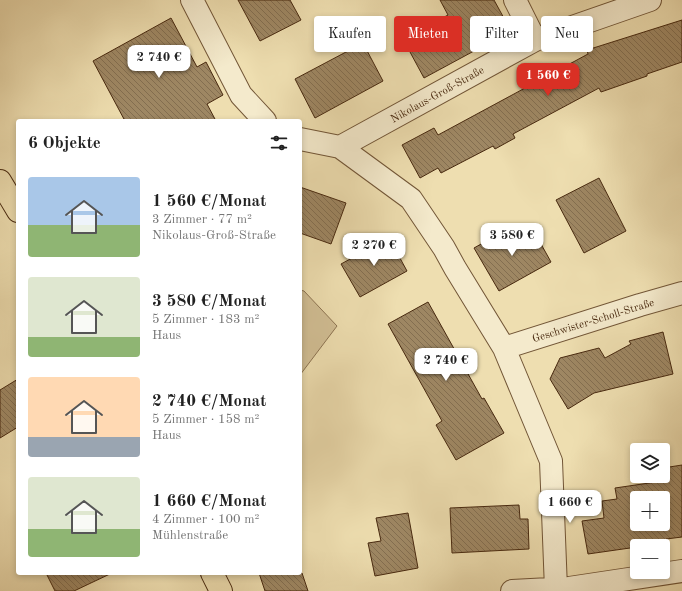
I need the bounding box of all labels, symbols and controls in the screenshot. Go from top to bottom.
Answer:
chip: Kaufen [314,16,386,52]
chip: Mieten [394,16,462,52]
chip: Filter [470,16,533,52]
chip: Neu [541,16,593,52]
pin: 2 740 € [122,45,196,79]
text: 2 740 € [137,51,181,64]
pin: 1 560 € [511,63,585,97]
street label: Nikolaus-Groß-Straße [389,65,486,126]
text: 1 560 € [526,69,570,82]
icon: filters [268,132,290,154]
text: 6 Objekte [28,135,101,152]
icon: home [60,193,108,241]
text: 1 560 €/Monat [152,193,266,210]
text: 3 Zimmer · 77 m² [152,213,252,226]
pin: 3 580 € [475,223,549,257]
text: Nikolaus-Groß-Straße [152,229,276,242]
text: 3 580 € [490,229,534,242]
pin: 2 270 € [337,233,411,267]
text: 2 270 € [352,239,396,252]
icon: home [60,293,108,341]
text: 3 580 €/Monat [152,293,266,310]
street label: Geschwister-Scholl-Straße [531,298,656,345]
text: 5 Zimmer · 183 m² [152,313,260,326]
text: Haus [152,329,181,342]
pin: 2 740 € [409,348,483,382]
text: 2 740 € [424,354,468,367]
icon: home [60,393,108,441]
text: 2 740 €/Monat [152,393,266,410]
text: 5 Zimmer · 158 m² [152,413,260,426]
text: Haus [152,429,181,442]
map controls [630,443,670,579]
button: layers [630,443,670,483]
pin: 1 660 € [533,490,607,524]
button: + [630,491,670,531]
icon: home [60,493,108,541]
text: 1 660 €/Monat [152,493,266,510]
text: 1 660 € [548,496,592,509]
text: 4 Zimmer · 100 m² [152,513,260,526]
text: Mühlenstraße [152,529,228,542]
button: − [630,539,670,579]

